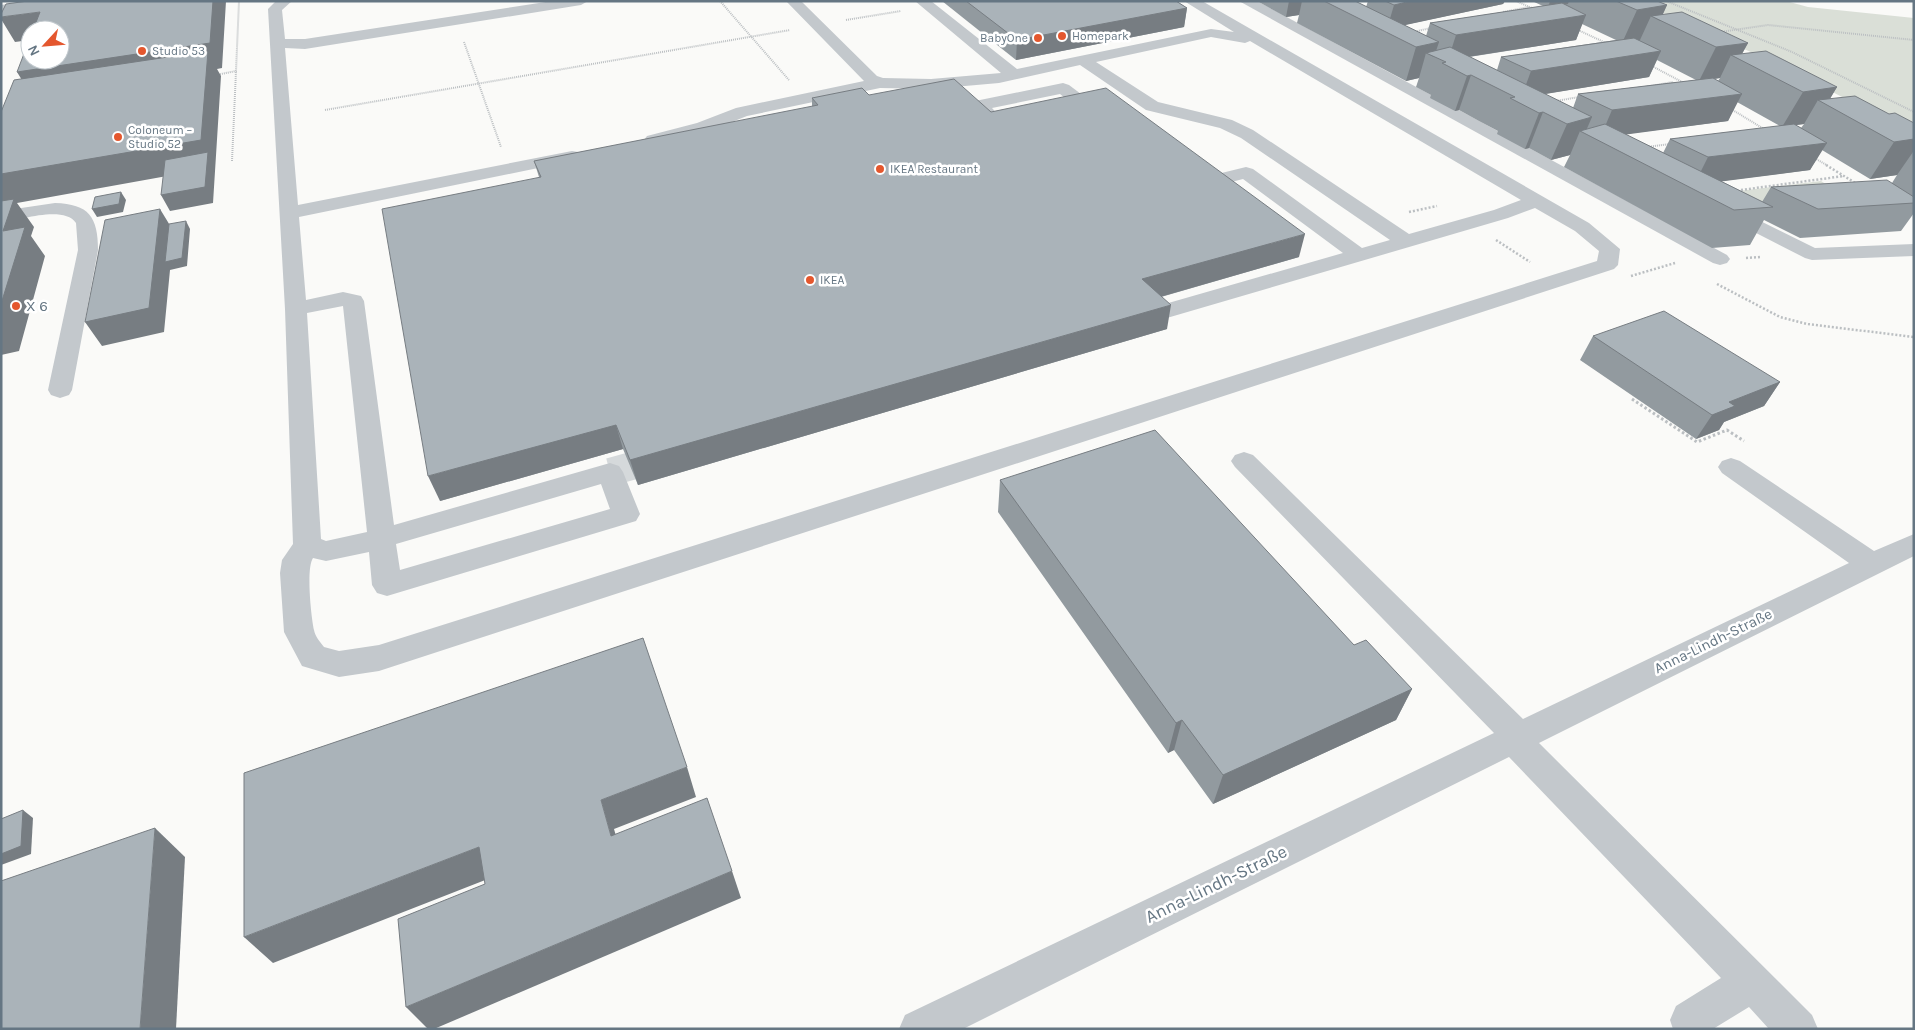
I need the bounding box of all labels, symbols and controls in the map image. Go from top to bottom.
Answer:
north arrow [20,20,70,70]
place label: Homepark [1072,29,1129,43]
marker: Homepark [1056,30,1068,42]
place label: BabyOne [980,31,1028,45]
marker: BabyOne [1032,32,1044,44]
text: N [24,42,44,59]
place label: Studio 53 [152,44,205,58]
marker: Studio 53 [136,45,148,57]
place label: Coloneum – Studio 52 [128,123,193,151]
marker: Coloneum – Studio 52 [112,131,124,143]
place label: IKEA Restaurant [890,162,979,176]
marker: IKEA Restaurant [874,163,886,175]
place label: IKEA [820,273,844,287]
marker: IKEA [804,274,816,286]
place label: X 6 [26,297,48,315]
marker: X 6 [10,300,22,312]
street label: Anna-Lindh-Straße [1651,605,1775,677]
street label: Anna-Lindh-Straße [1142,840,1290,928]

